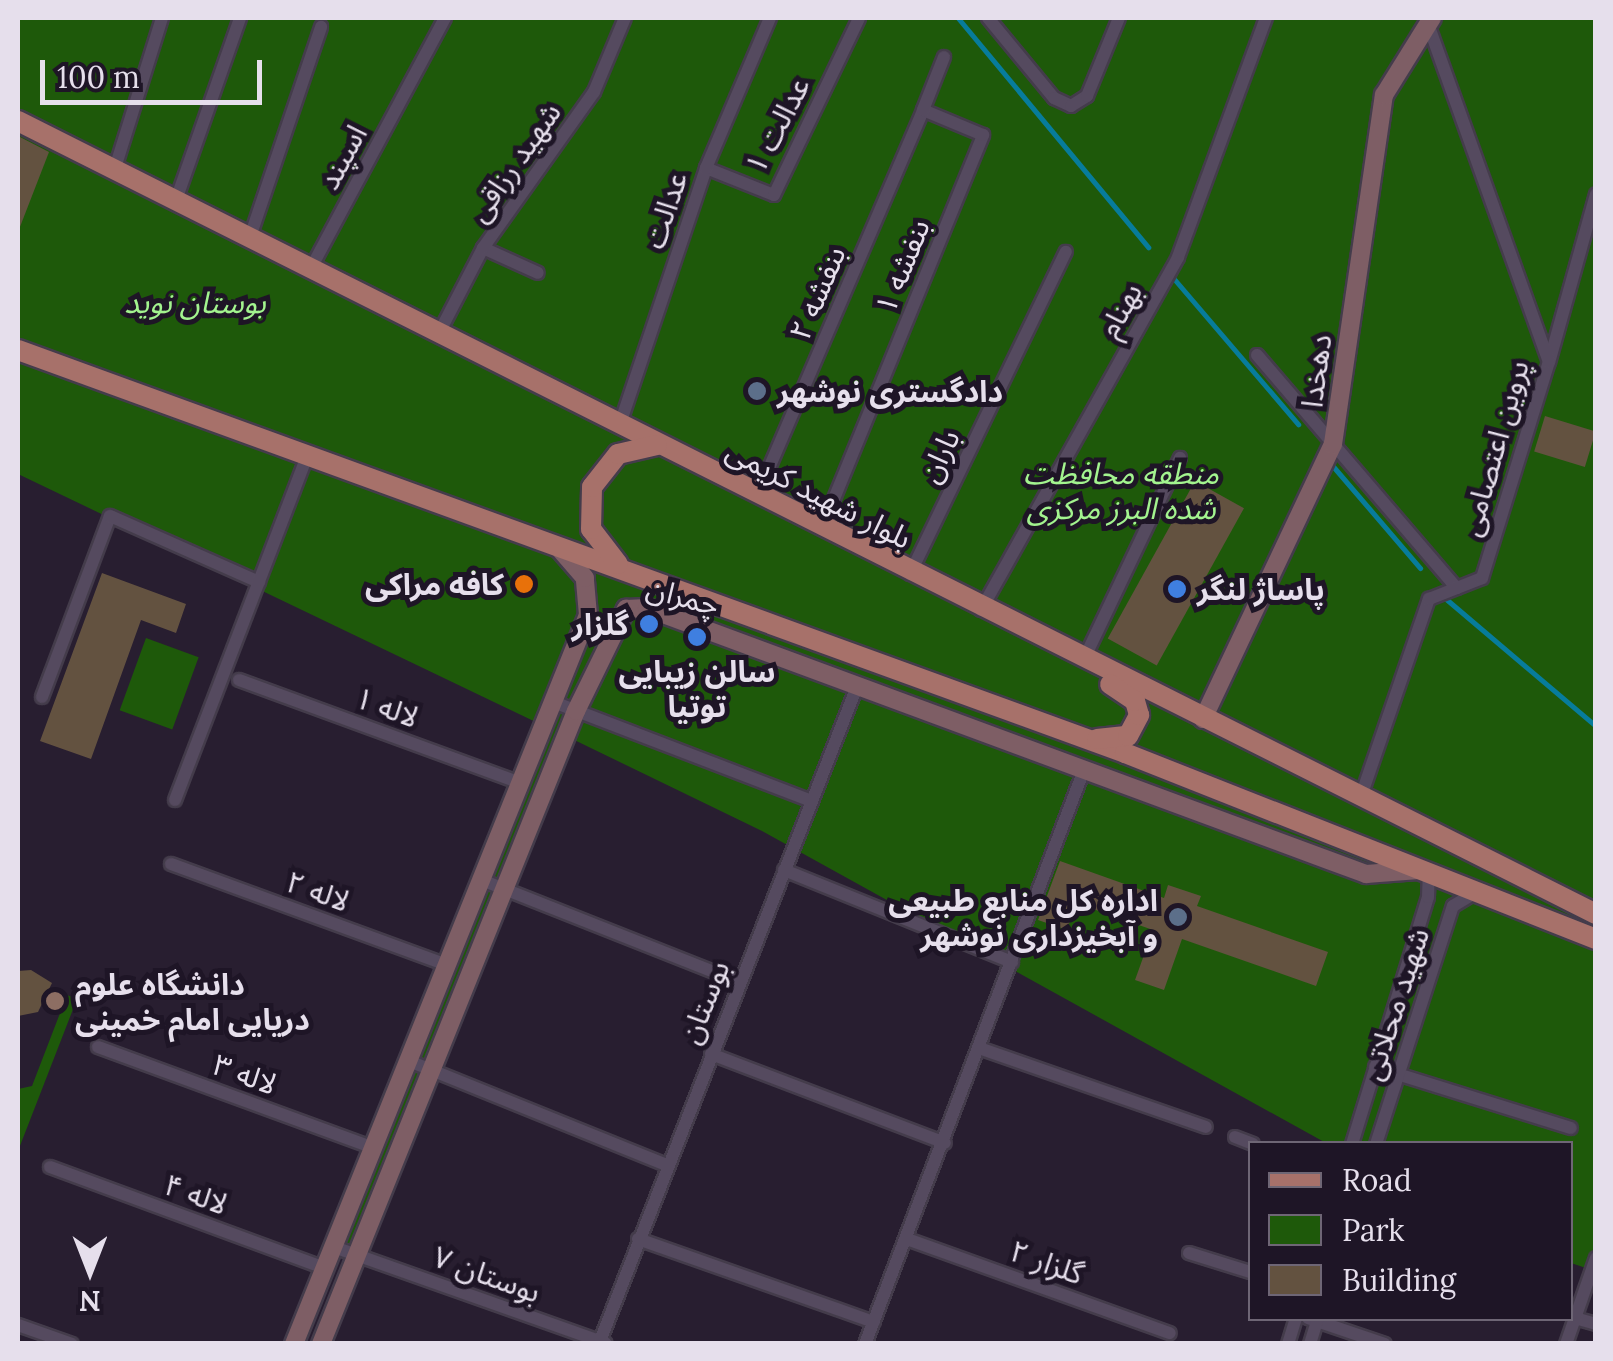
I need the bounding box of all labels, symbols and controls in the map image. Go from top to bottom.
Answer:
scale bar [45,40,268,102]
text: 100 m [57,58,140,96]
street label: عدالت ۱ [737,71,817,179]
street label: شهید رزاقی [460,95,568,229]
street label: اسپند [310,118,374,196]
street label: عدالت [635,167,695,253]
street label: بنفشه ۱ [867,214,937,318]
street label: بنفشه ۲ [781,241,853,345]
street label: بهنام [1090,276,1150,344]
park label: بوستان نوید [124,284,266,320]
street label: دهخدا [1293,332,1339,410]
street label: پروین اعتصامی [1452,356,1536,540]
place label: دادگستری نوشهر [777,373,1003,409]
marker: دادگستری نوشهر [746,380,768,402]
street label: باران [911,424,967,488]
street label: بلوار شهید کریمی [720,432,918,556]
park label: منطقه محافظت شده البرز مرکزی [1023,455,1219,526]
place label: کافه مراکی [365,566,504,602]
street label: چمران [643,569,723,623]
place label: پاساژ لنگر [1197,571,1325,607]
marker: کافه مراکی [513,573,535,595]
marker: پاساژ لنگر [1166,578,1188,600]
place label: گلزار [572,606,629,642]
marker: گلزار [638,613,660,635]
marker: سالن زیبایی توتیا [686,626,708,648]
place label: سالن زیبایی توتیا [619,653,775,724]
street label: لاله ۱ [350,679,424,735]
street label: لاله ۲ [281,863,355,919]
place label: اداره كل منابع طبيعی و آبخيزداری نوشهر [888,882,1158,952]
marker: اداره كل منابع طبيعی و آبخيزداری نوشهر [1167,906,1189,928]
street label: شهید محلاتی [1354,923,1436,1085]
street label: بوستان [671,955,737,1049]
place label: دانشگاه علوم دریایی امام خمینی [75,966,310,1036]
marker: دانشگاه علوم دریایی امام خمینی [44,990,66,1012]
street label: لاله ۳ [208,1046,282,1102]
legend [1248,1141,1573,1321]
text: Road [1342,1161,1412,1199]
street label: لاله ۴ [159,1166,233,1222]
text: Park [1342,1211,1404,1249]
north arrow [40,1221,140,1321]
street label: گلزار ۲ [1005,1232,1089,1292]
street label: بوستان ۷ [429,1238,545,1310]
text: Building [1342,1261,1456,1299]
text: N [79,1283,101,1319]

